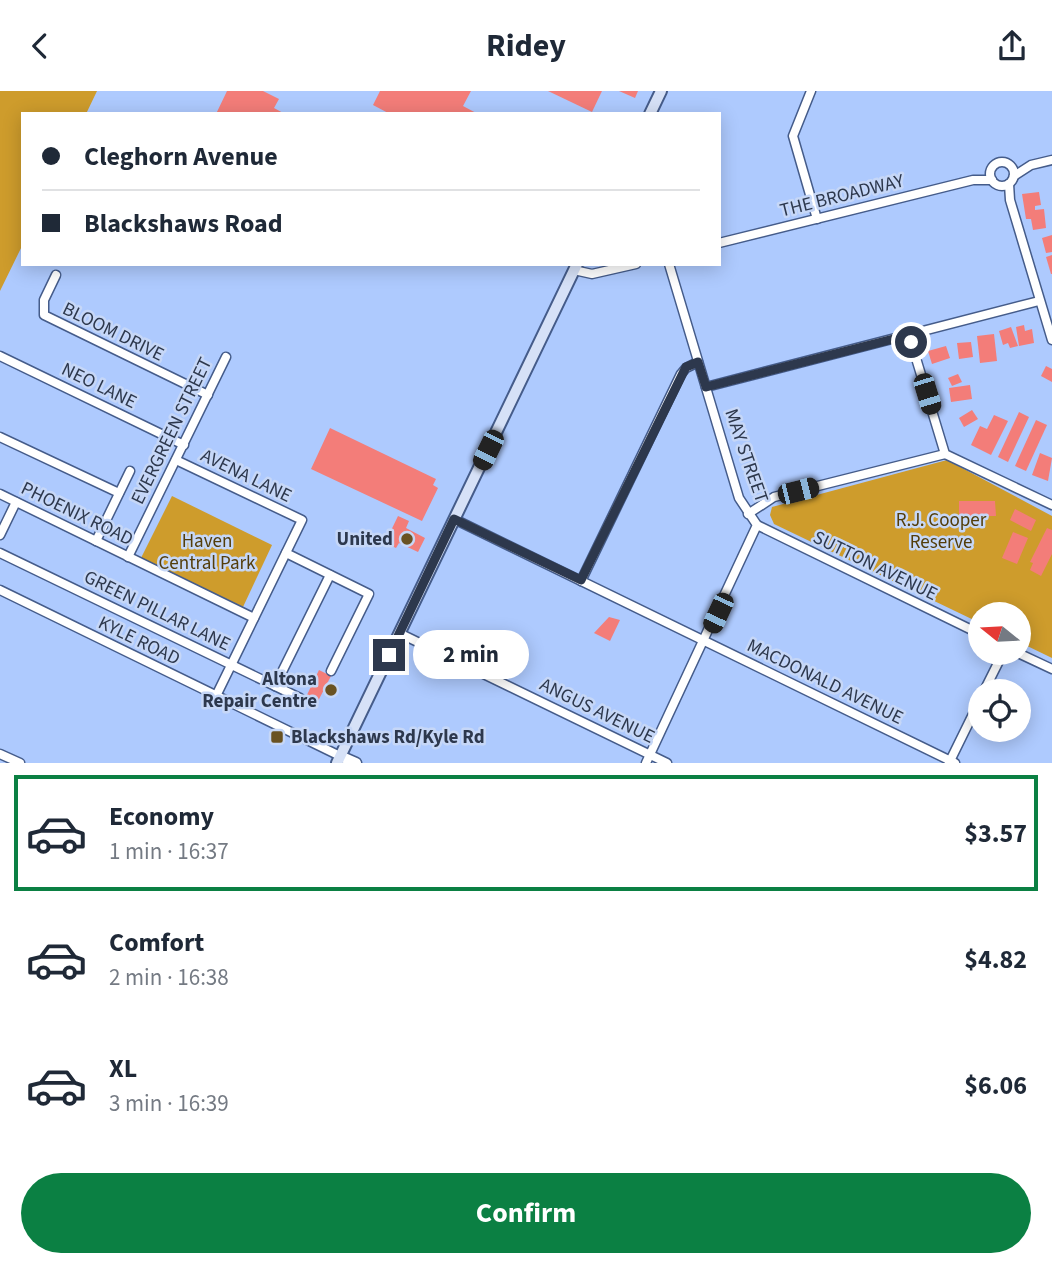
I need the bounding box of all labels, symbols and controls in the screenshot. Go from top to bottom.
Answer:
text: Ridey [486,23,566,69]
icon: back [21,27,59,65]
icon: share [993,27,1031,65]
text: Cleghorn Avenue [84,138,278,175]
street label: THE BROADWAY [777,167,908,224]
text: Blackshaws Road [84,205,283,242]
street label: BLOOM DRIVE [58,296,168,368]
route start [895,326,927,358]
street label: EVERGREEN STREET [125,353,219,509]
street label: NEO LANE [57,356,141,416]
car [911,371,944,417]
street label: MAY STREET [717,405,775,507]
car [470,427,507,473]
street label: AVENA LANE [196,442,296,510]
street label: PHOENIX ROAD [16,475,138,553]
car [776,476,821,506]
park label: R.J. Cooper Reserve [896,507,987,556]
street label: SUTTON AVENUE [808,524,942,608]
place label: United [337,526,393,553]
park label: Haven Central Park [159,528,256,577]
marker: United [399,531,415,547]
street label: GREEN PILLAR LANE [79,564,235,658]
car [700,590,737,636]
north arrow [968,602,1031,665]
map controls [968,602,1031,742]
street label: KYLE ROAD [94,610,184,672]
callout: 2 min [414,631,529,679]
street label: MACDONALD AVENUE [742,632,908,732]
text: 2 min [443,638,499,671]
route end [373,639,405,671]
place label: Altona Repair Centre [202,666,317,715]
street label: ANGUS AVENUE [535,672,659,750]
button: locate [968,679,1031,742]
marker: Altona Repair Centre [323,682,339,698]
place label: Blackshaws Rd/Kyle Rd [291,724,485,751]
marker: Blackshaws Rd/Kyle Rd [269,729,285,745]
text: Economy [109,798,214,835]
icon: car [25,802,88,865]
text: $3.57 [964,815,1027,852]
text: 1 min · 16:37 [109,835,229,868]
text: Comfort [109,924,204,961]
icon: car [25,928,88,991]
text: $4.82 [964,941,1027,978]
text: 2 min · 16:38 [109,961,229,994]
text: XL [109,1050,137,1087]
icon: car [25,1054,88,1117]
text: $6.06 [964,1067,1027,1104]
text: 3 min · 16:39 [109,1087,229,1120]
button: Confirm [21,1173,1031,1253]

